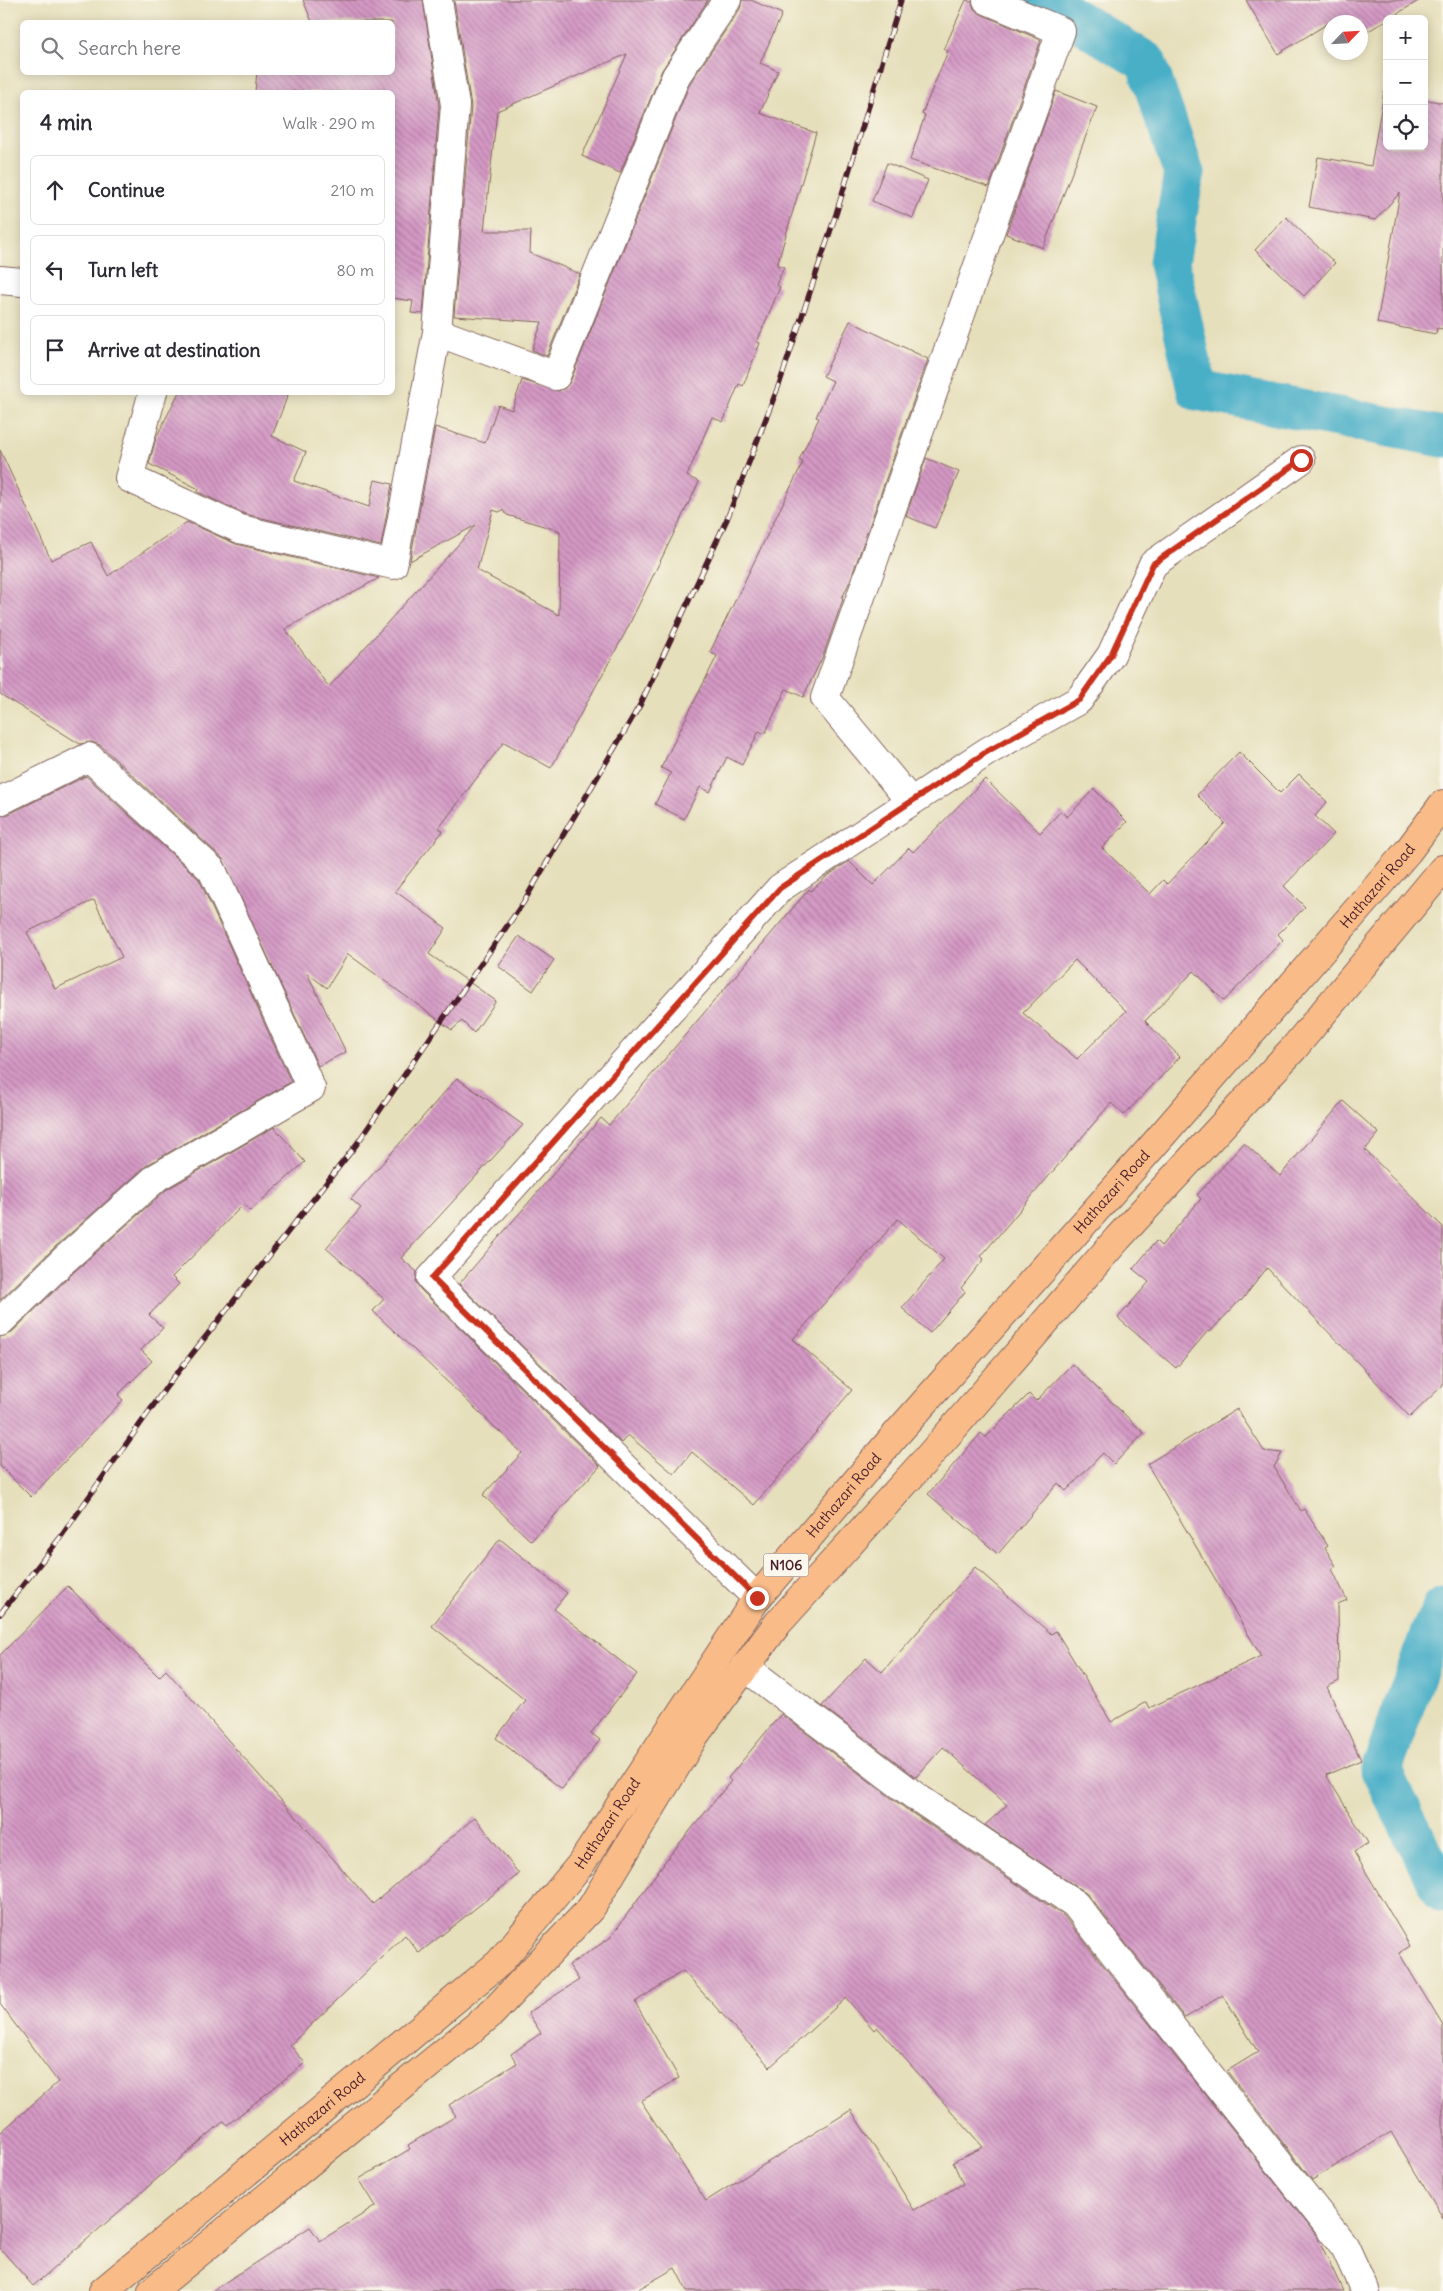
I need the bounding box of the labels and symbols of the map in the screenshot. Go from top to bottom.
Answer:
north arrow [1323,15,1368,60]
route start [1290,449,1313,472]
street label: Hathazari Road [1335,840,1419,932]
street label: Hathazari Road [1069,1146,1154,1237]
street label: Hathazari Road [802,1449,885,1542]
road number: N106 [764,1554,808,1576]
route end [746,1587,769,1610]
street label: Hathazari Road [570,1774,644,1873]
street label: Hathazari Road [275,2068,369,2150]

